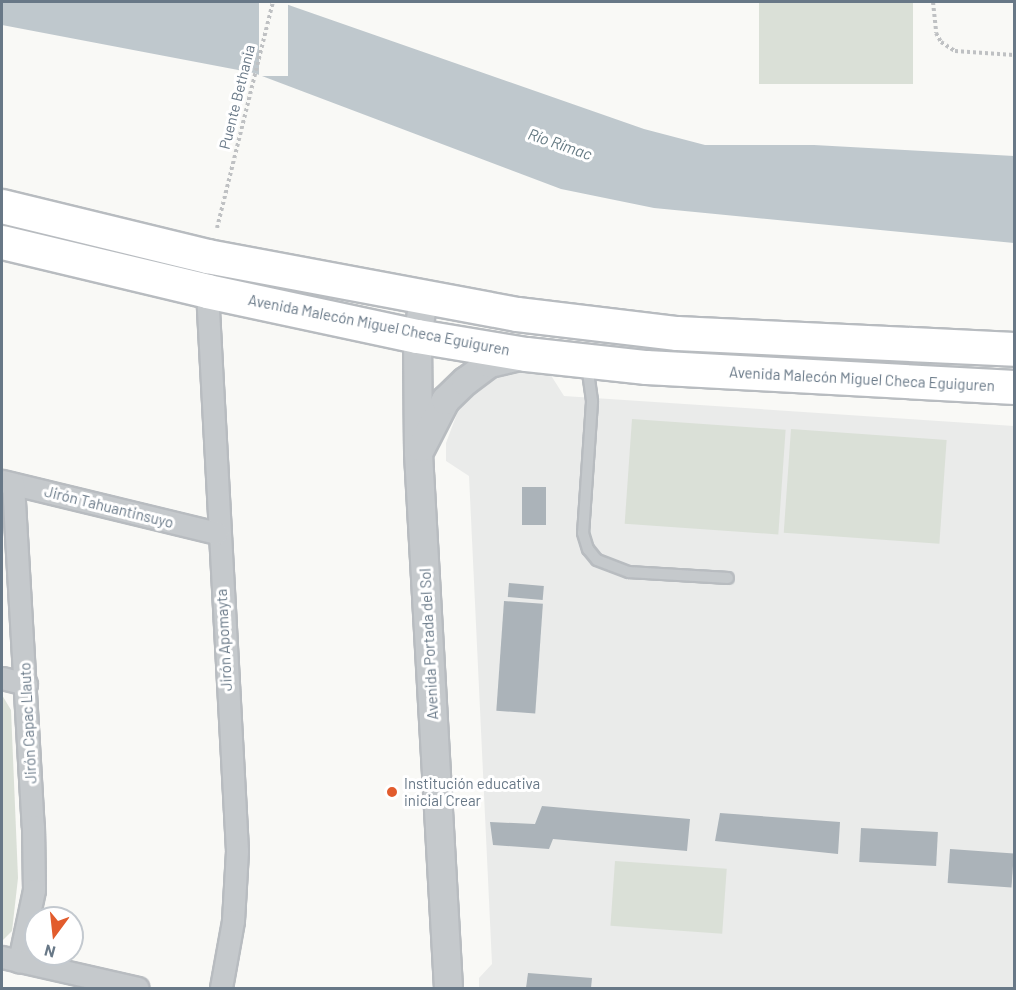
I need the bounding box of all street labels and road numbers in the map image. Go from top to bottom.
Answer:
street label: Puente Bethania [215,43,259,151]
street label: Avenida Malecón Miguel Checa Eguiguren [247,291,511,359]
street label: Avenida Malecón Miguel Checa Eguiguren [729,363,995,395]
street label: Jirón Tahuantinsuyo [43,482,175,532]
street label: Avenida Portada del Sol [416,568,442,720]
street label: Jirón Apomayta [212,588,236,692]
street label: Jirón Capac Llauto [16,662,40,784]

